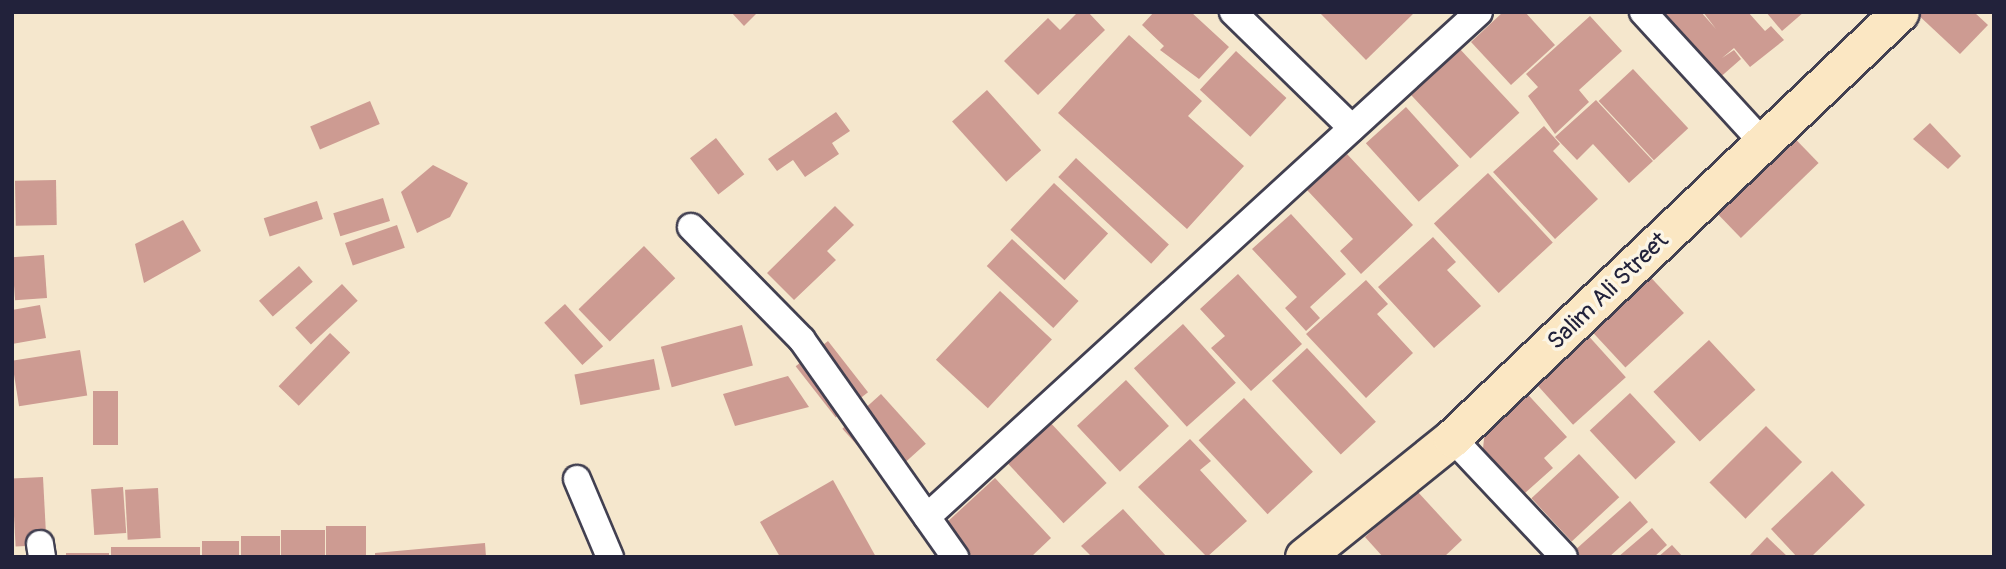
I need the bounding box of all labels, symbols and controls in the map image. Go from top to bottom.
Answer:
street label: Salim Ali Street [1542,226,1674,356]

